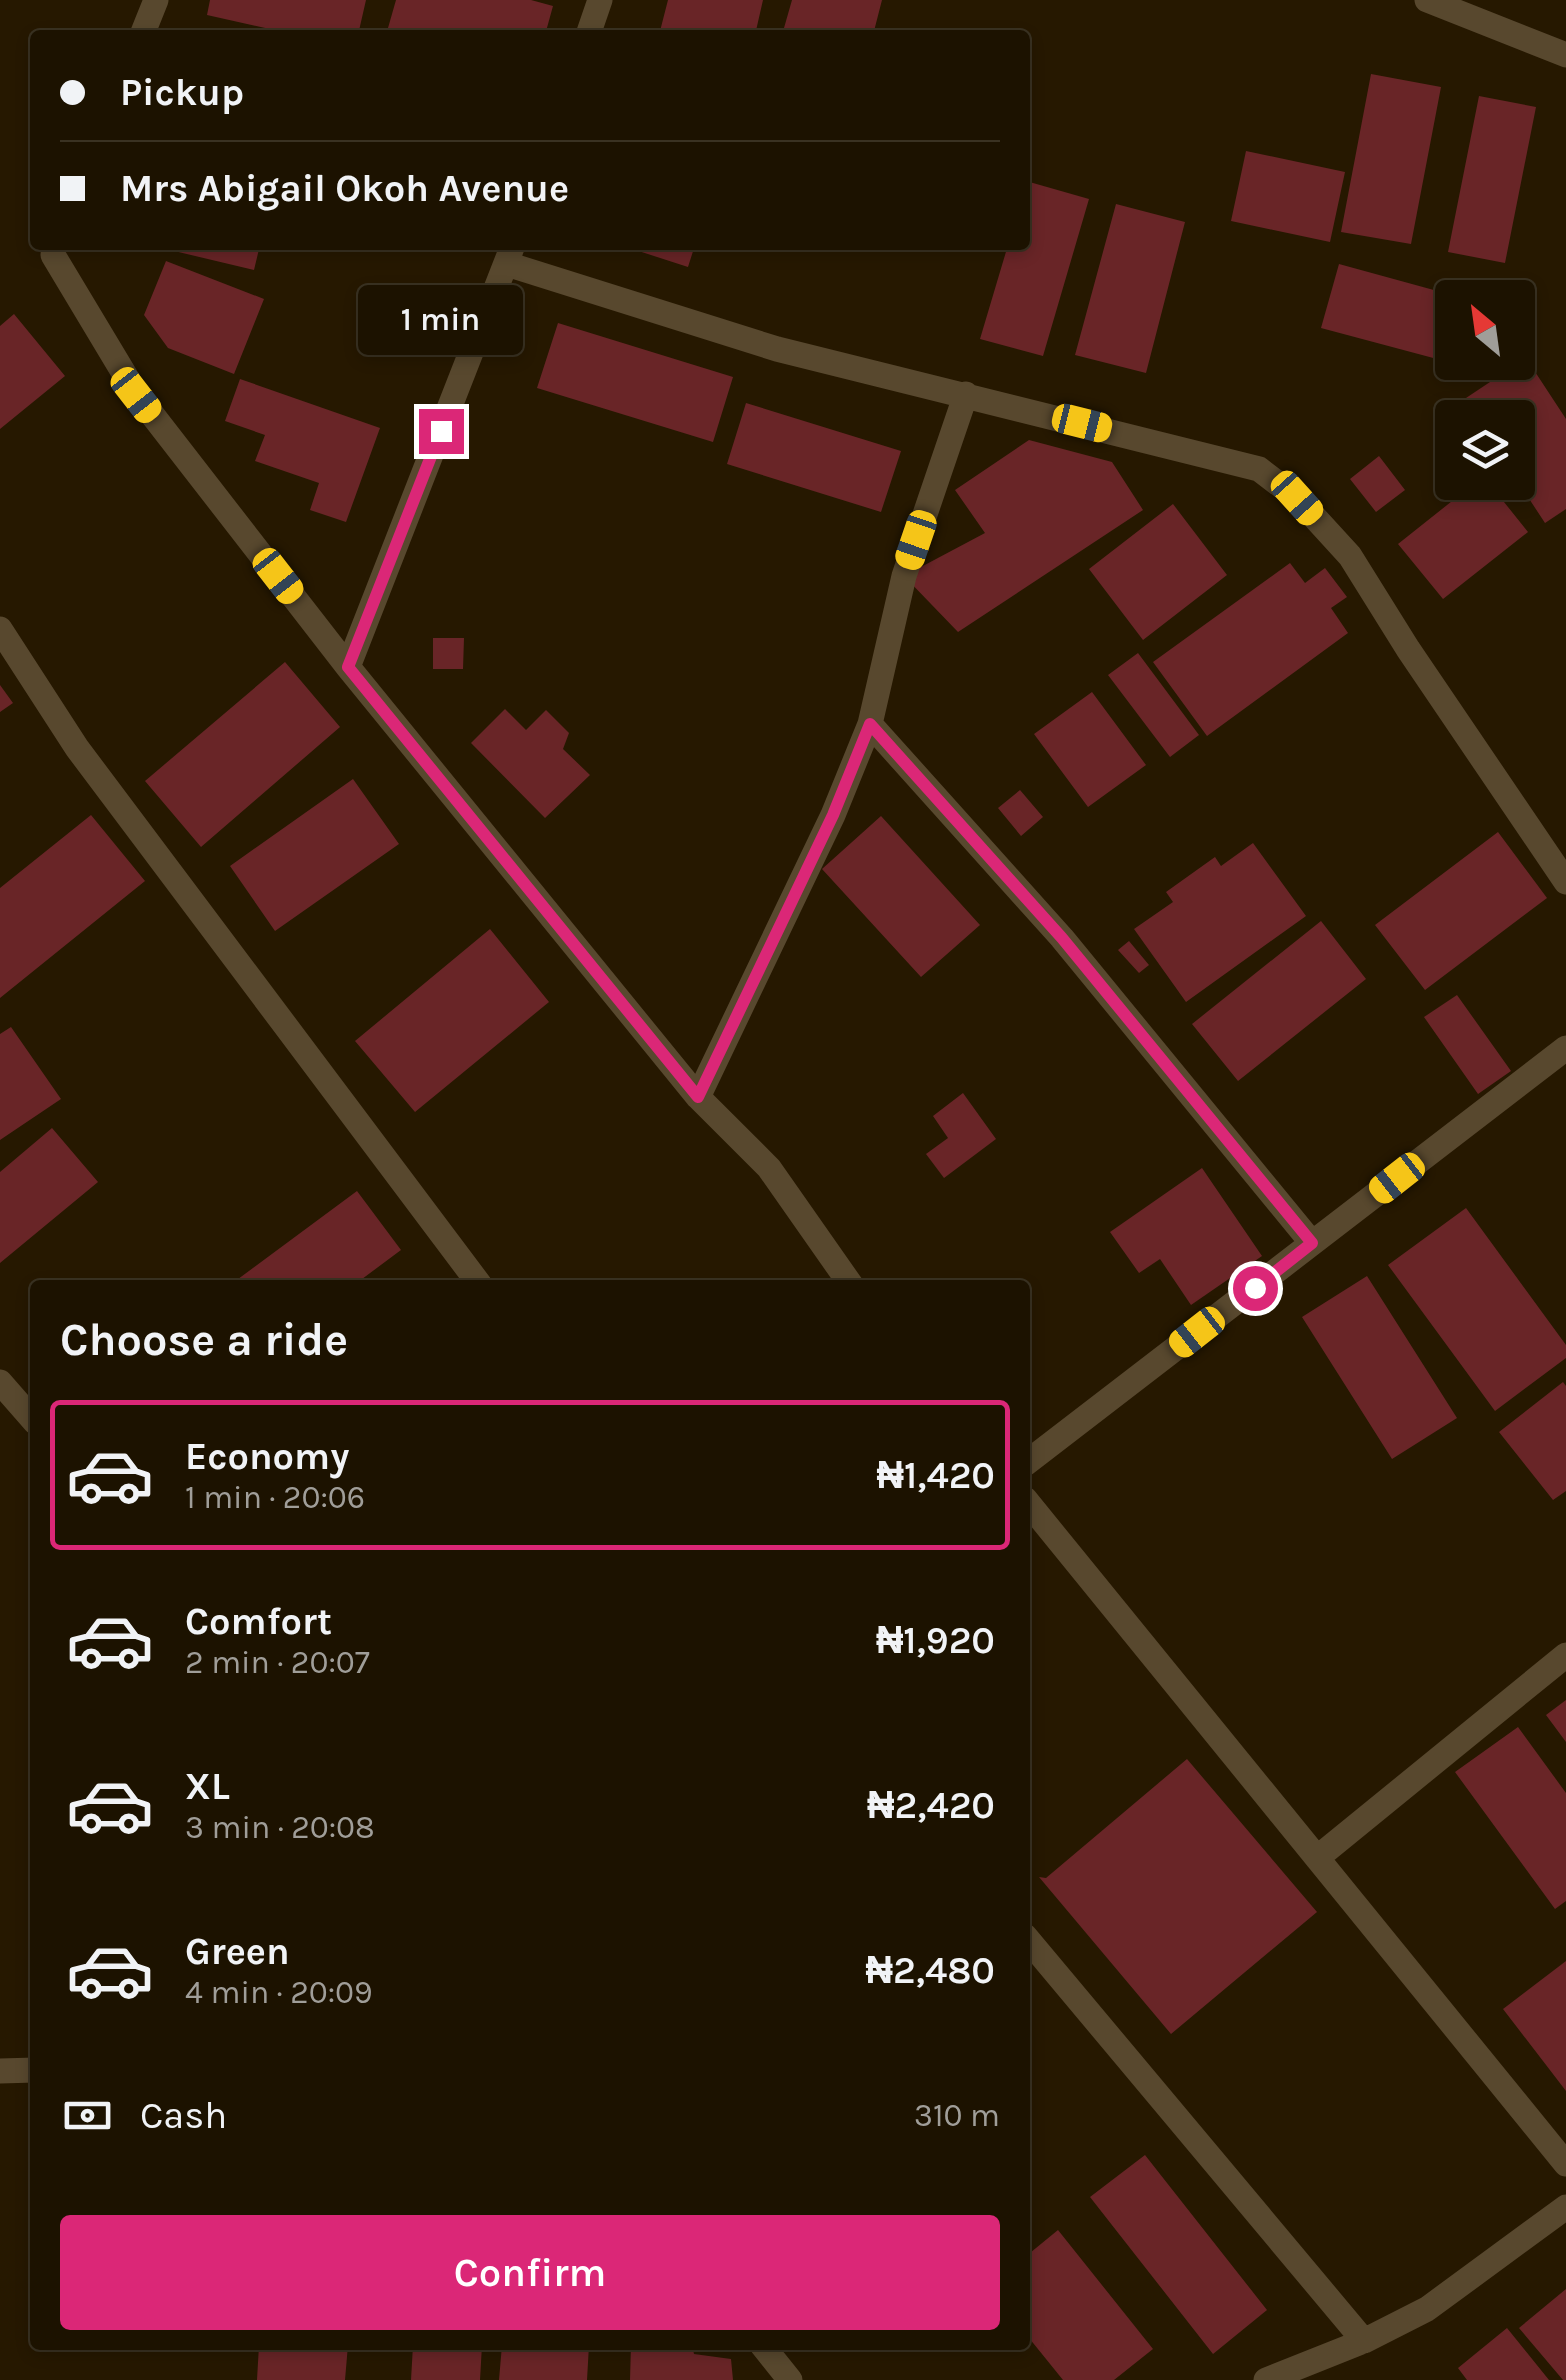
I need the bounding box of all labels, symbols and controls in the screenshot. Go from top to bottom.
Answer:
text: Pickup [120,70,244,115]
text: Mrs Abigail Okoh Avenue [120,166,569,211]
north arrow [1435,280,1535,380]
map controls [1435,280,1535,500]
callout: 1 min [358,286,524,356]
text: 1 min [401,301,480,338]
car [106,362,166,428]
button: layers [1435,400,1535,500]
car [1049,401,1115,445]
route end [419,409,464,454]
car [1266,466,1328,530]
car [892,507,940,573]
car [248,543,308,609]
car [1364,1148,1430,1208]
route start [1233,1266,1278,1311]
car [1164,1302,1230,1362]
text: Choose a ride [60,1314,348,1366]
icon: car [65,1430,155,1520]
text: Economy [185,1434,349,1479]
text: ₦1,420 [877,1453,995,1498]
text: 1 min · 20:06 [185,1479,365,1516]
icon: car [65,1595,155,1685]
text: Comfort [185,1599,332,1644]
text: ₦1,920 [876,1618,995,1663]
text: 2 min · 20:07 [185,1644,370,1681]
icon: car [65,1760,155,1850]
text: XL [185,1764,230,1809]
text: ₦2,420 [867,1783,995,1828]
text: 3 min · 20:08 [185,1809,375,1846]
icon: car [65,1925,155,2015]
text: Green [185,1929,290,1974]
text: ₦2,480 [866,1948,995,1993]
text: 4 min · 20:09 [185,1974,373,2011]
icon: cash [60,2088,115,2143]
text: Cash [140,2093,227,2138]
text: 310 m [914,2097,1000,2134]
button: Confirm [60,2215,1000,2330]

